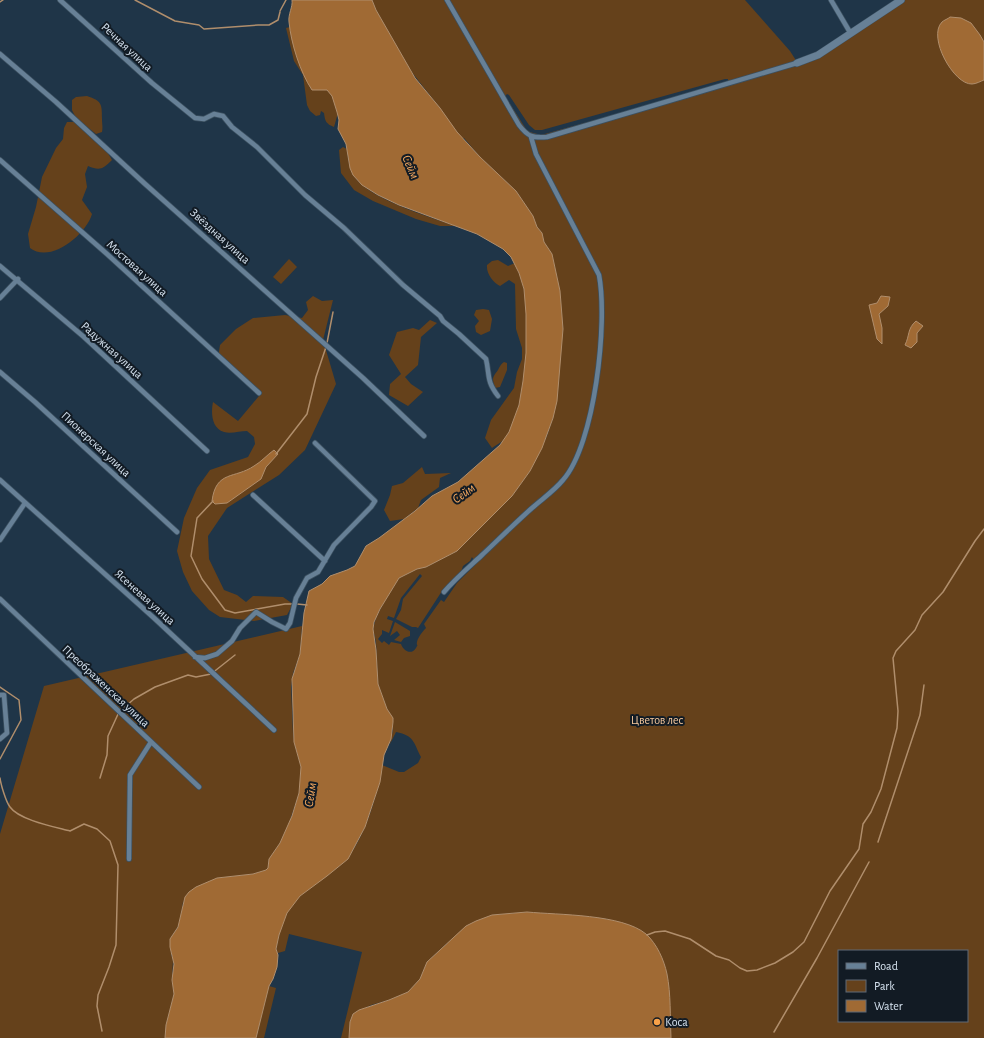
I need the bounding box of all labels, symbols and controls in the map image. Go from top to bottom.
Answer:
street label: Речная улица [99,21,155,75]
water label: Сейм [399,153,421,181]
street label: Звёздная улица [187,206,253,267]
street label: Мостовая улица [104,238,170,299]
street label: Радужная улица [78,319,145,382]
street label: Пионерская улица [59,409,133,480]
water label: Сейм [450,481,478,507]
street label: Ясеневая улица [112,567,178,628]
street label: Преображенская улица [60,643,152,730]
park label: Цветов лес [631,714,684,726]
water label: Сейм [303,782,319,808]
legend [838,950,968,1022]
text: Road [874,960,898,972]
text: Park [874,980,895,992]
text: Water [874,1000,903,1012]
place label: Коса [665,1016,688,1028]
marker: Коса [652,1017,662,1027]

